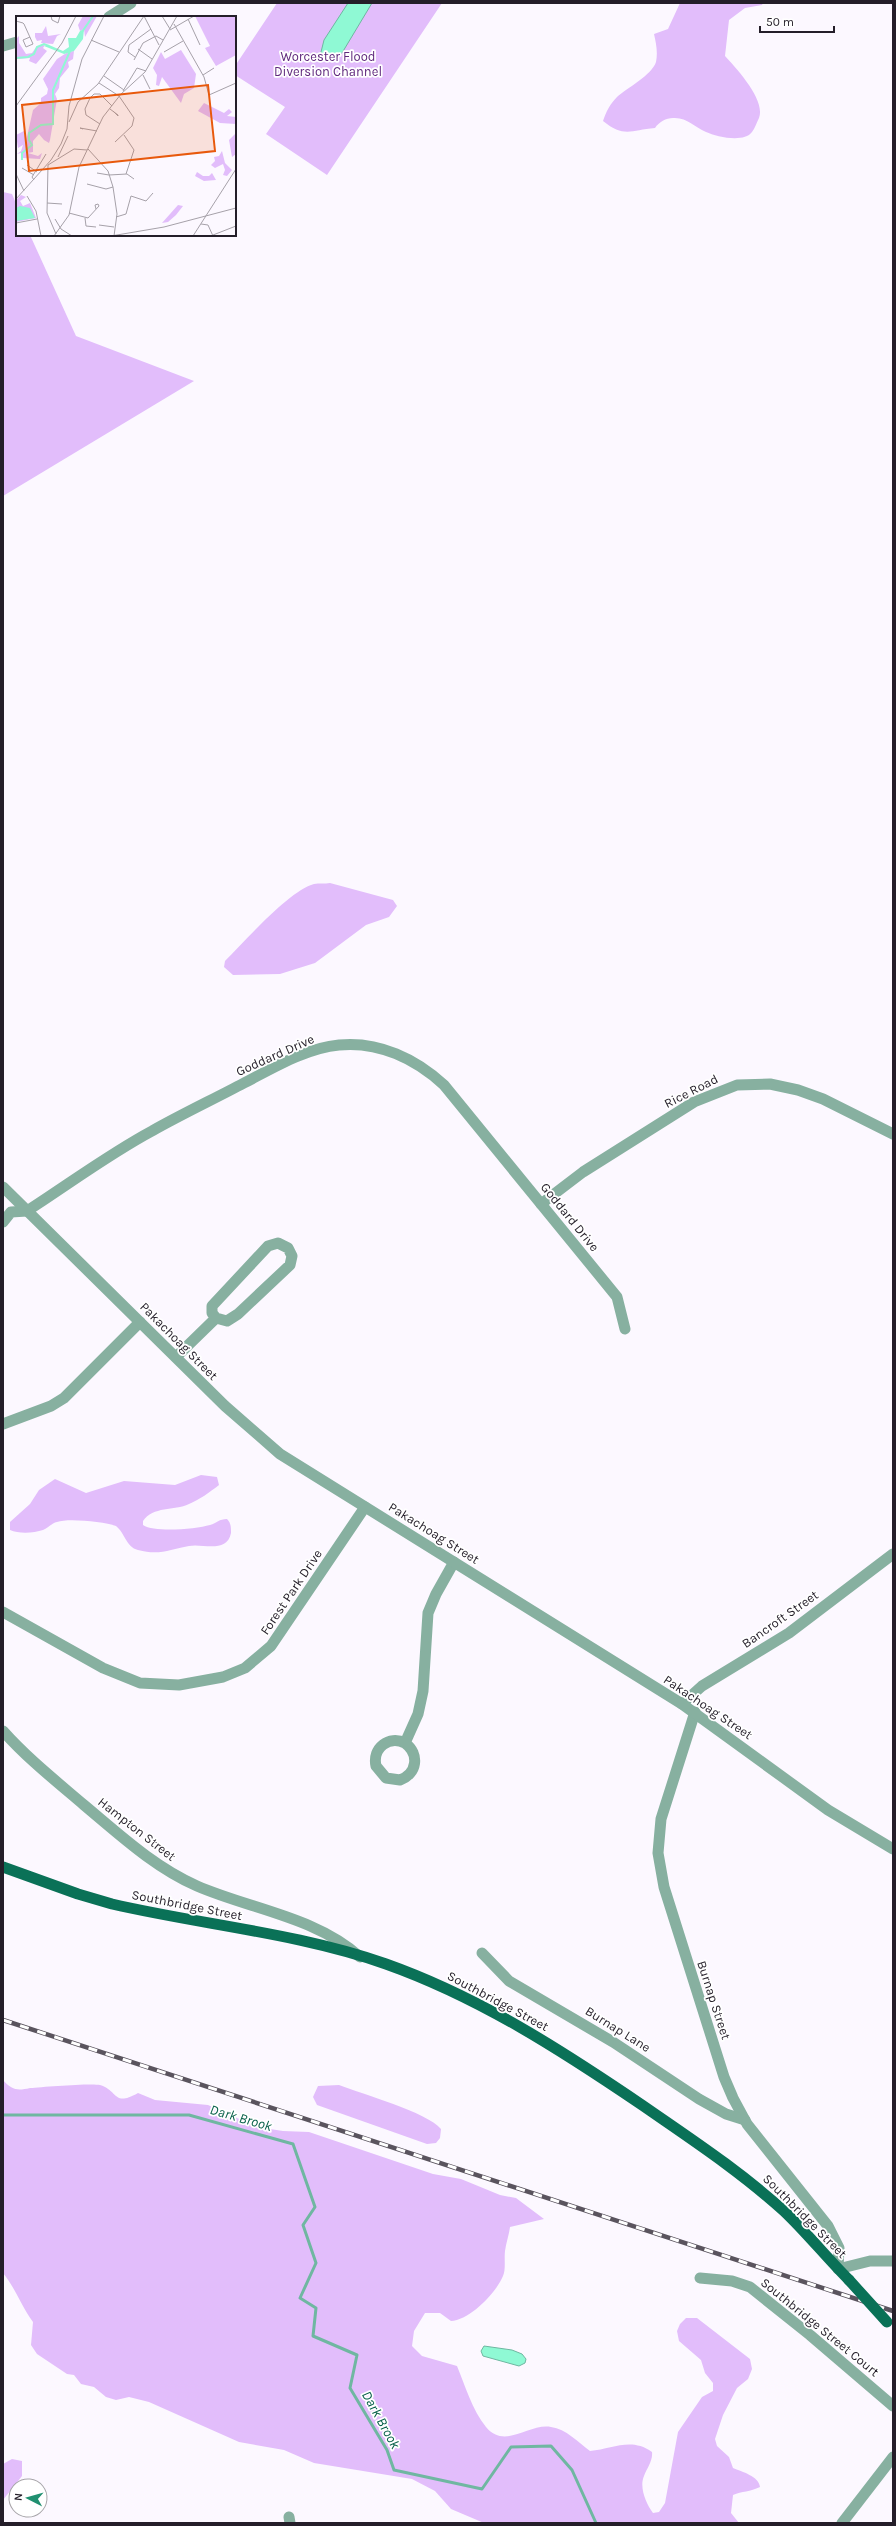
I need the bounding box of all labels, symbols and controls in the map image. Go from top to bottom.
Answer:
scale bar [760,8,834,34]
text: 50 m [766,15,794,29]
inset map [16,16,236,236]
park label: Worcester Flood Diversion Channel [274,49,382,79]
street label: Goddard Drive [234,1031,317,1079]
street label: Rice Road [662,1071,720,1111]
street label: Goddard Drive [538,1180,602,1255]
street label: Pakachoag Street [137,1299,221,1383]
street label: Pakachoag Street [386,1499,482,1567]
street label: Forest Park Drive [257,1546,325,1637]
street label: Bancroft Street [739,1587,821,1651]
street label: Pakachoag Street [661,1672,755,1742]
street label: Hampton Street [95,1794,179,1864]
street label: Southbridge Street [130,1887,244,1923]
street label: Burnap Street [694,1959,734,2041]
street label: Southbridge Street [445,1968,551,2034]
street label: Burnap Lane [583,2003,654,2055]
water label: Dark Brook [208,2101,275,2135]
street label: Southbridge Street [760,2171,850,2261]
street label: Southbridge Street Court [758,2275,882,2379]
water label: Dark Brook [358,2388,404,2453]
north arrow [8,2478,48,2518]
text: N [12,2492,25,2502]

